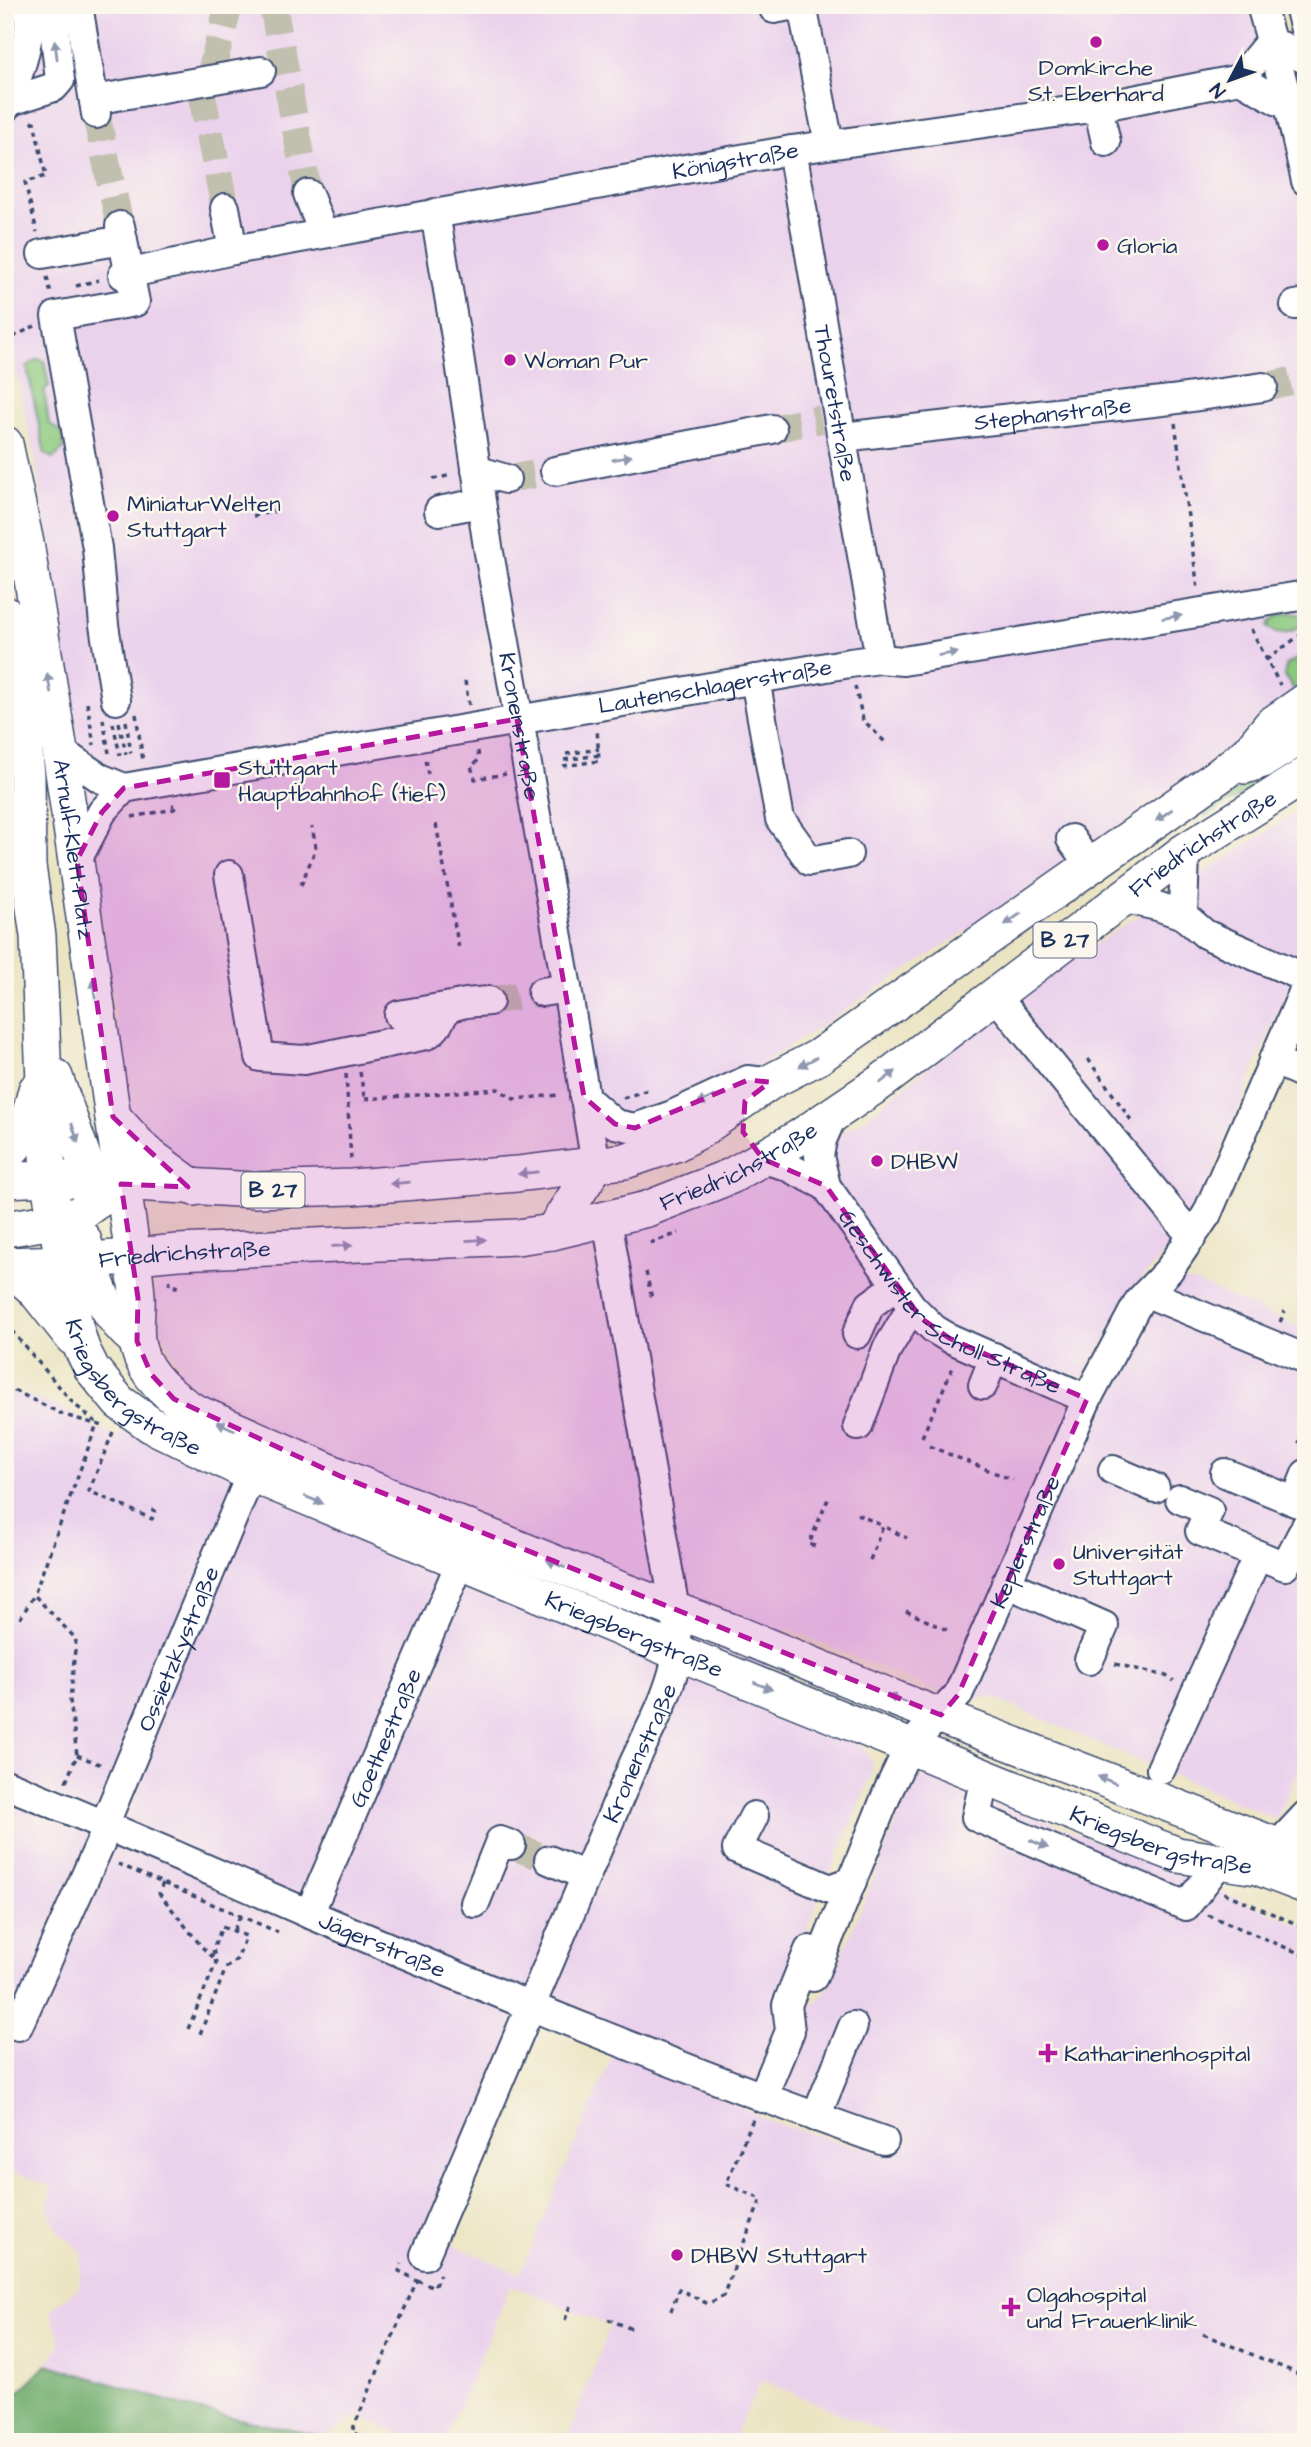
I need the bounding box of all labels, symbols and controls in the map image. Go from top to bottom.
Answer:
marker: Domkirche St. Eberhard [1088,34,1104,50]
one-way arrow [51,39,62,61]
north arrow [1196,46,1266,116]
place label: Domkirche St. Eberhard [1028,52,1164,110]
text: N [1204,77,1232,104]
street label: Königstraße [670,134,801,188]
place label: Gloria [1117,230,1178,262]
marker: Gloria [1095,237,1111,253]
street label: Thouretstraße [805,322,864,484]
place label: Woman Pur [524,345,648,377]
marker: Woman Pur [502,352,518,368]
street label: Stephanstraße [972,390,1133,439]
one-way arrow [611,453,633,464]
place label: MiniaturWelten Stuttgart [127,488,281,547]
marker: MiniaturWelten Stuttgart [105,508,121,524]
one-way arrow [1161,611,1183,622]
one-way arrow [937,648,959,659]
street label: Kronenstraße [490,650,548,802]
street label: Lautenschlagerstraße [596,651,834,722]
one-way arrow [43,672,54,694]
place label: Stuttgart Hauptbahnhof (tief) [238,752,446,810]
street label: Arnulf-Klett-Platz [44,757,102,942]
marker: Stuttgart Hauptbahnhof (tief) [212,770,232,790]
street label: Friedrichstraße [1122,782,1283,905]
one-way arrow [1155,807,1173,821]
one-way arrow [1004,912,1022,926]
road number: B 27 [1034,922,1096,958]
one-way arrow [89,978,100,1000]
one-way arrow [798,1056,818,1068]
one-way arrow [878,1070,896,1085]
one-way arrow [696,1094,716,1105]
street label: Friedrichstraße [655,1114,824,1219]
one-way arrow [70,1123,81,1144]
place label: DHBW [891,1146,958,1178]
marker: DHBW [869,1153,885,1169]
one-way arrow [517,1168,539,1179]
road number: B 27 [242,1172,304,1208]
one-way arrow [388,1178,410,1189]
street label: Geschwister-Scholl-Straße [830,1203,1066,1402]
street label: Friedrichstraße [97,1233,271,1276]
one-way arrow [465,1234,487,1245]
one-way arrow [331,1241,353,1252]
street label: Kriegsbergstraße [57,1315,207,1464]
one-way arrow [216,1420,236,1432]
street label: Keplerstraße [983,1471,1069,1614]
one-way arrow [304,1494,324,1506]
place label: Universität Stuttgart [1073,1536,1184,1595]
marker: Universität Stuttgart [1051,1556,1067,1572]
one-way arrow [546,1558,567,1569]
street label: Ossietzkystraße [130,1562,228,1736]
street label: Kriegsbergstraße [540,1584,728,1686]
street label: Goethestraße [342,1663,430,1813]
street label: Kronenstraße [596,1679,685,1828]
one-way arrow [753,1681,774,1692]
one-way arrow [886,1693,907,1704]
one-way arrow [1097,1774,1117,1786]
street label: Kriegsbergstraße [1065,1798,1254,1883]
one-way arrow [1029,1838,1049,1850]
street label: Jägerstraße [313,1905,450,1986]
place label: Katharinenhospital [1064,2038,1250,2070]
marker: Katharinenhospital [1038,2043,1058,2063]
place label: DHBW Stuttgart [691,2240,868,2273]
marker: DHBW Stuttgart [669,2247,685,2263]
place label: Olgahospital und Frauenklinik [1027,2279,1197,2337]
marker: Olgahospital und Frauenklinik [1001,2297,1021,2317]

